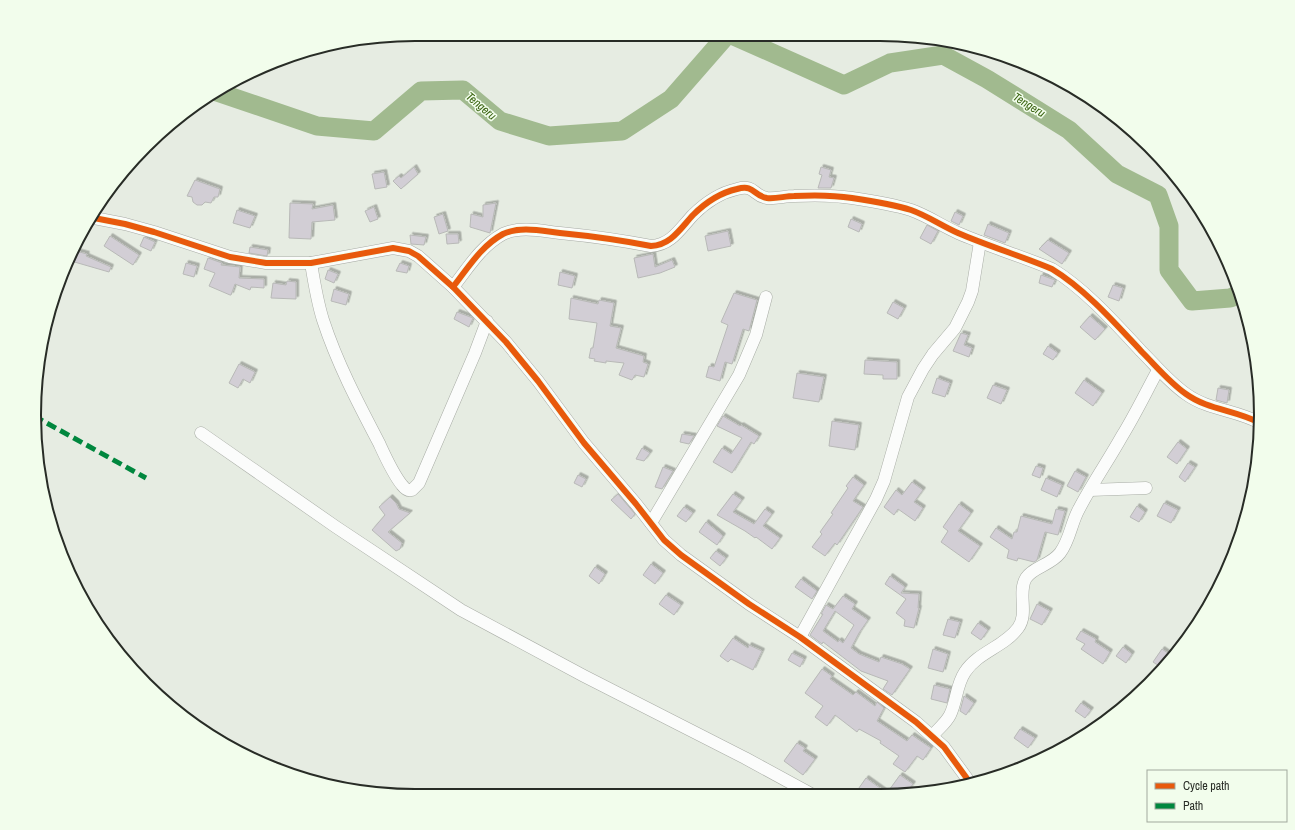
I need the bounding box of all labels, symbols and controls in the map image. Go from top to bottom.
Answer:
water label: Tengeru [462,89,500,124]
water label: Tengeru [1010,89,1049,121]
legend [1147,770,1287,822]
text: Cycle path [1183,778,1230,794]
text: Path [1183,798,1203,814]

